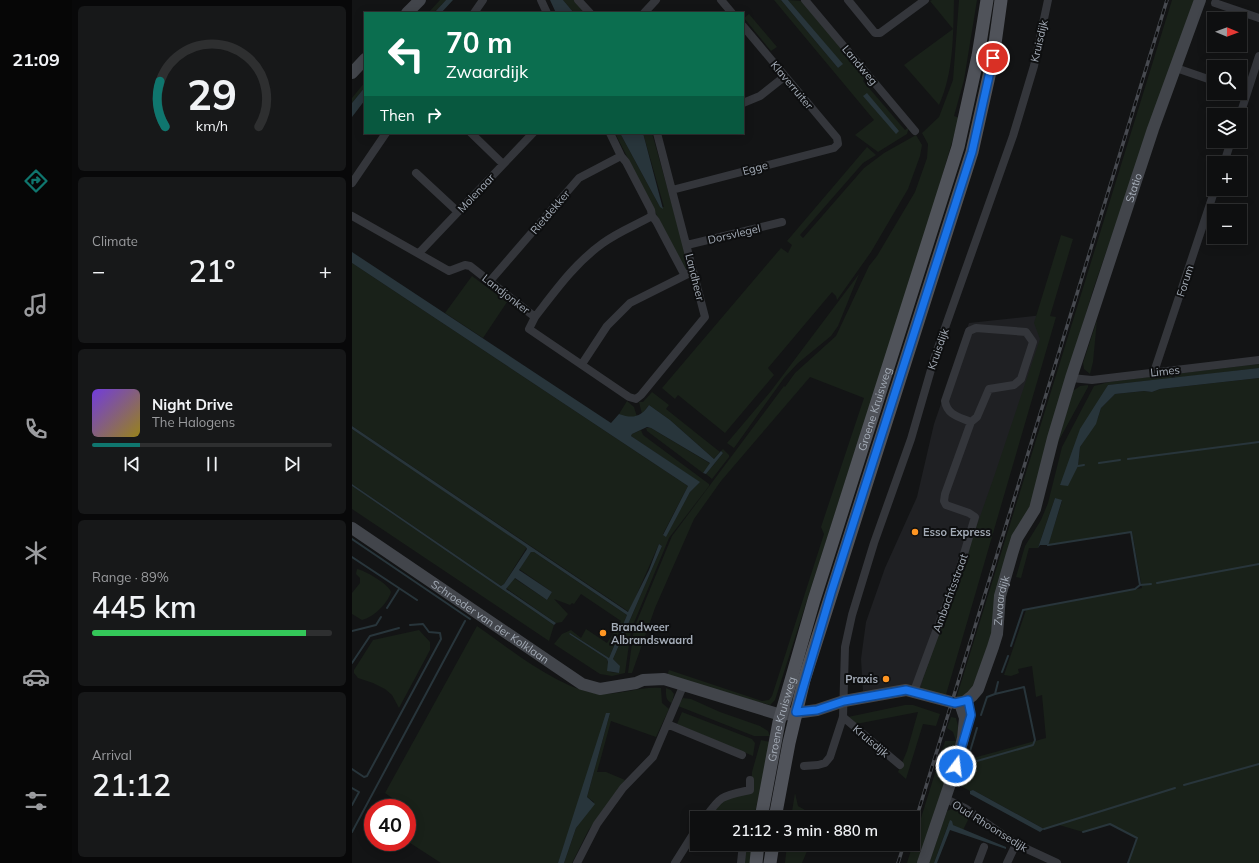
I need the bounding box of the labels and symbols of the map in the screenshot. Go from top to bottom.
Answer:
north arrow [1207,12,1247,52]
street label: Kruisdijk [1027,18,1051,63]
pin [976,41,1010,75]
street label: Landweg [839,42,881,88]
street label: Klaverruiter [768,58,816,112]
street label: Egge [741,158,769,178]
street label: Molenaar [455,171,497,215]
street label: Statio [1122,171,1145,204]
street label: Rietdekker [527,187,573,237]
street label: Dorsvlegel [706,221,762,247]
street label: Landheer [682,252,708,302]
street label: Forum [1173,263,1197,299]
street label: Landjonker [479,271,533,317]
street label: Kruisdijk [924,326,952,372]
street label: Limes [1149,362,1181,380]
street label: Groene Kruisweg [855,365,895,453]
place label: Esso Express [923,525,991,539]
marker: Esso Express [910,527,920,537]
street label: Ambachtsstraat [929,552,971,634]
street label: Zwaardijk [991,574,1013,626]
street label: Schroeder van der Kolklaan [429,577,552,667]
place label: Brandweer Albrandswaard [611,620,693,647]
marker: Brandweer Albrandswaard [598,628,608,638]
place label: Praxis [845,672,878,686]
marker: Praxis [881,674,891,684]
street label: Groene Kruisweg [765,675,799,763]
street label: Kruisdijk [850,722,892,760]
position arrow [935,745,977,787]
street label: Oud Rhoonsedijk [950,797,1031,855]
speed limit sign: 40 [364,799,416,851]

